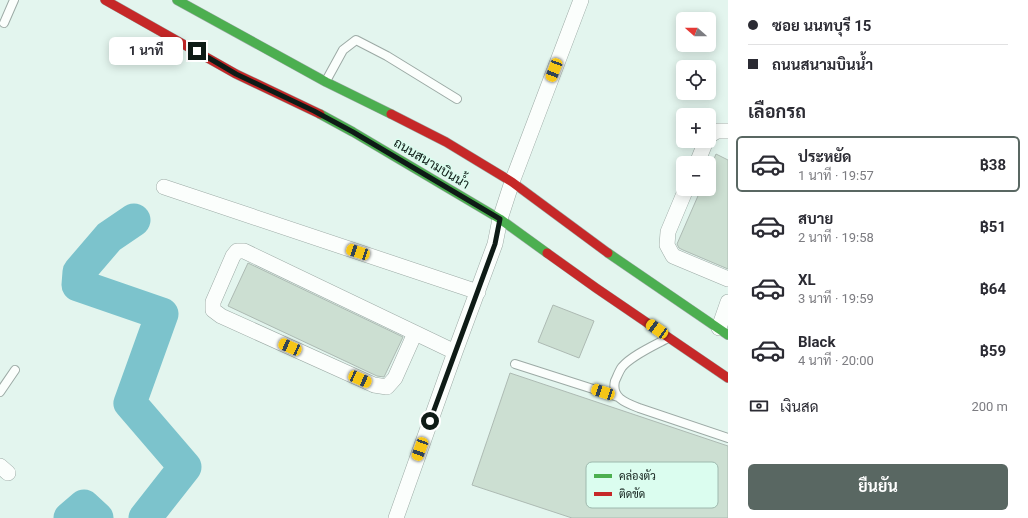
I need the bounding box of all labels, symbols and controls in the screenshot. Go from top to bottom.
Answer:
north arrow [676,12,716,52]
map controls [676,12,716,196]
text: ซอย นนทบุรี 15 [772,17,871,35]
callout: 1 นาที [109,37,183,65]
route end [188,42,206,60]
text: 1 นาที [129,43,163,58]
text: ถนนสนามบินน้ำ [772,56,873,74]
car [544,57,564,83]
button: locate [676,60,716,100]
text: เลือกรถ [748,101,806,122]
button: + [676,108,716,148]
street label: ถนนสนามบินน้ำ [391,131,475,192]
icon: car [750,146,786,182]
text: ประหยัด [798,148,851,166]
button: − [676,156,716,196]
text: ฿38 [980,156,1006,174]
text: 1 นาที · 19:57 [798,168,874,183]
icon: car [750,208,786,244]
text: สบาย [798,210,833,228]
text: ฿51 [980,218,1006,236]
text: 2 นาที · 19:58 [798,230,874,245]
car [345,243,371,261]
icon: car [750,270,786,306]
text: XL [798,271,816,289]
text: ฿64 [980,280,1006,298]
text: 3 นาที · 19:59 [798,291,874,306]
car [644,317,670,341]
icon: car [750,332,786,368]
text: Black [798,333,835,351]
car [277,337,303,357]
text: ฿59 [980,342,1006,360]
text: 4 นาที · 20:00 [798,353,874,368]
car [347,369,373,389]
car [590,383,616,401]
icon: cash [748,395,770,417]
text: เงินสด [780,398,819,416]
text: 200 m [971,399,1008,414]
route start [421,412,439,430]
car [410,436,430,462]
legend [586,462,718,508]
button: ยืนยัน [748,464,1008,510]
text: คล่องตัว [619,469,656,483]
text: ติดขัด [619,487,645,501]

